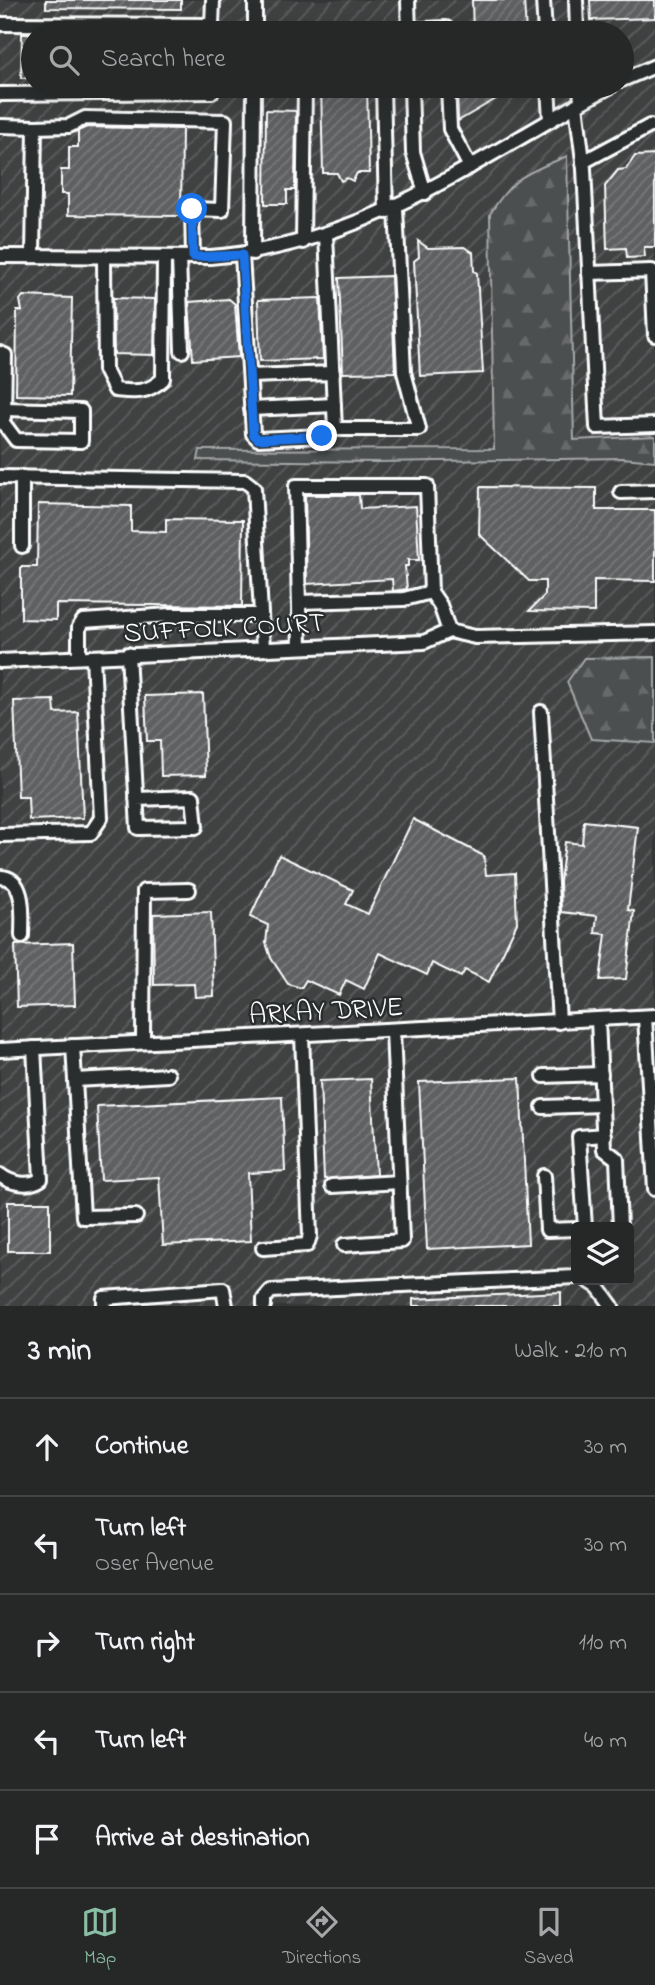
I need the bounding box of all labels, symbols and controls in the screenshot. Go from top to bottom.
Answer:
search box [21,21,634,98]
icon: search [45,41,83,79]
text: Search here [101,41,226,79]
route start [176,193,207,224]
route end [306,420,337,451]
street label: SUFFOLK COURT [123,604,326,655]
street label: ARKAY DRIVE [248,988,404,1037]
map controls [571,1222,634,1285]
button: layers [571,1222,634,1285]
text: 3 min [28,1330,91,1374]
text: Walk · 210 m [514,1335,627,1368]
icon: ahead [28,1428,66,1466]
text: Continue [95,1428,188,1466]
text: 30 m [584,1431,627,1464]
text: Turn left [95,1510,186,1548]
icon: left [28,1526,66,1564]
text: 30 m [584,1529,627,1562]
text: Oser Avenue [95,1548,214,1581]
icon: right [28,1624,66,1662]
text: Turn right [95,1624,195,1662]
text: 110 m [579,1627,627,1660]
icon: left [28,1722,66,1760]
text: Turn left [95,1722,186,1760]
text: 40 m [584,1725,627,1758]
icon: arrive [28,1820,66,1858]
text: Arrive at destination [95,1820,310,1858]
tab: Map [81,1903,119,1972]
tab: Directions [282,1903,361,1972]
tab: Saved [524,1903,574,1972]

